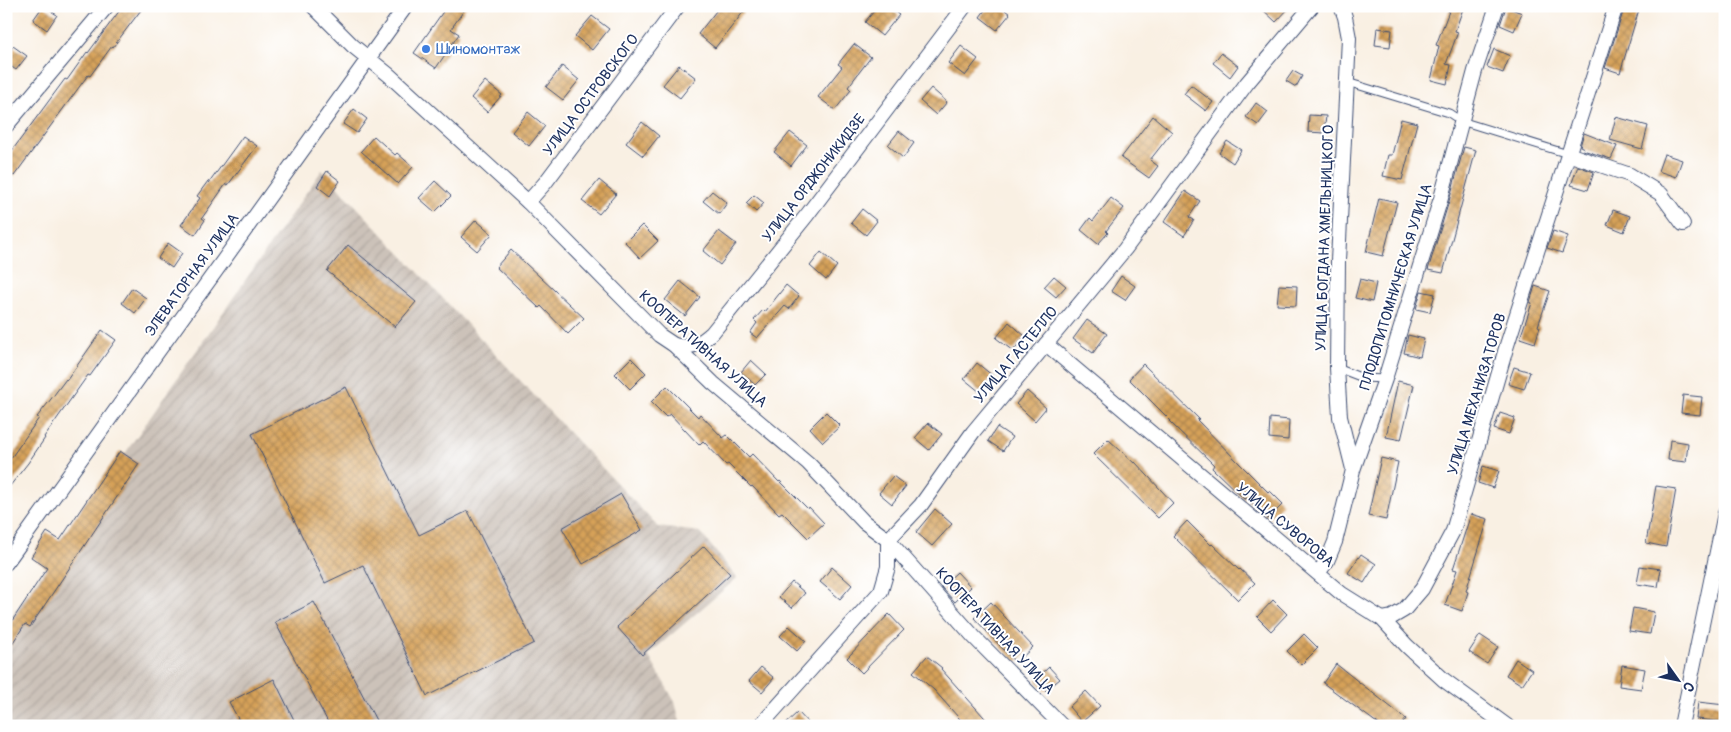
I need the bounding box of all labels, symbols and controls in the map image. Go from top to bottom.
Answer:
street label: УЛИЦА ОСТРОВСКОГО [539,30,643,160]
place label: Шиномонтаж [436,40,520,59]
marker: Шиномонтаж [420,43,432,55]
street label: УЛИЦА ОРДЖОНИКИДЗЕ [758,110,870,246]
street label: УЛИЦА БОГДАНА ХМЕЛЬНИЦКОГО [1312,125,1338,351]
street label: ПЛОДОПИТОМНИЧЕСКАЯ УЛИЦА [1355,181,1437,393]
street label: ЭЛЕВАТОРНАЯ УЛИЦА [141,209,243,340]
street label: КООПЕРАТИВНАЯ УЛИЦА [635,286,771,412]
street label: УЛИЦА ГАСТЕЛЛО [970,303,1062,407]
street label: УЛИЦА МЕХАНИЗАТОРОВ [1443,311,1511,477]
street label: УЛИЦА СУВОРОВА [1232,478,1338,572]
street label: КООПЕРАТИВНАЯ УЛИЦА [931,564,1059,698]
north arrow [1654,654,1704,704]
text: С [1679,679,1698,695]

